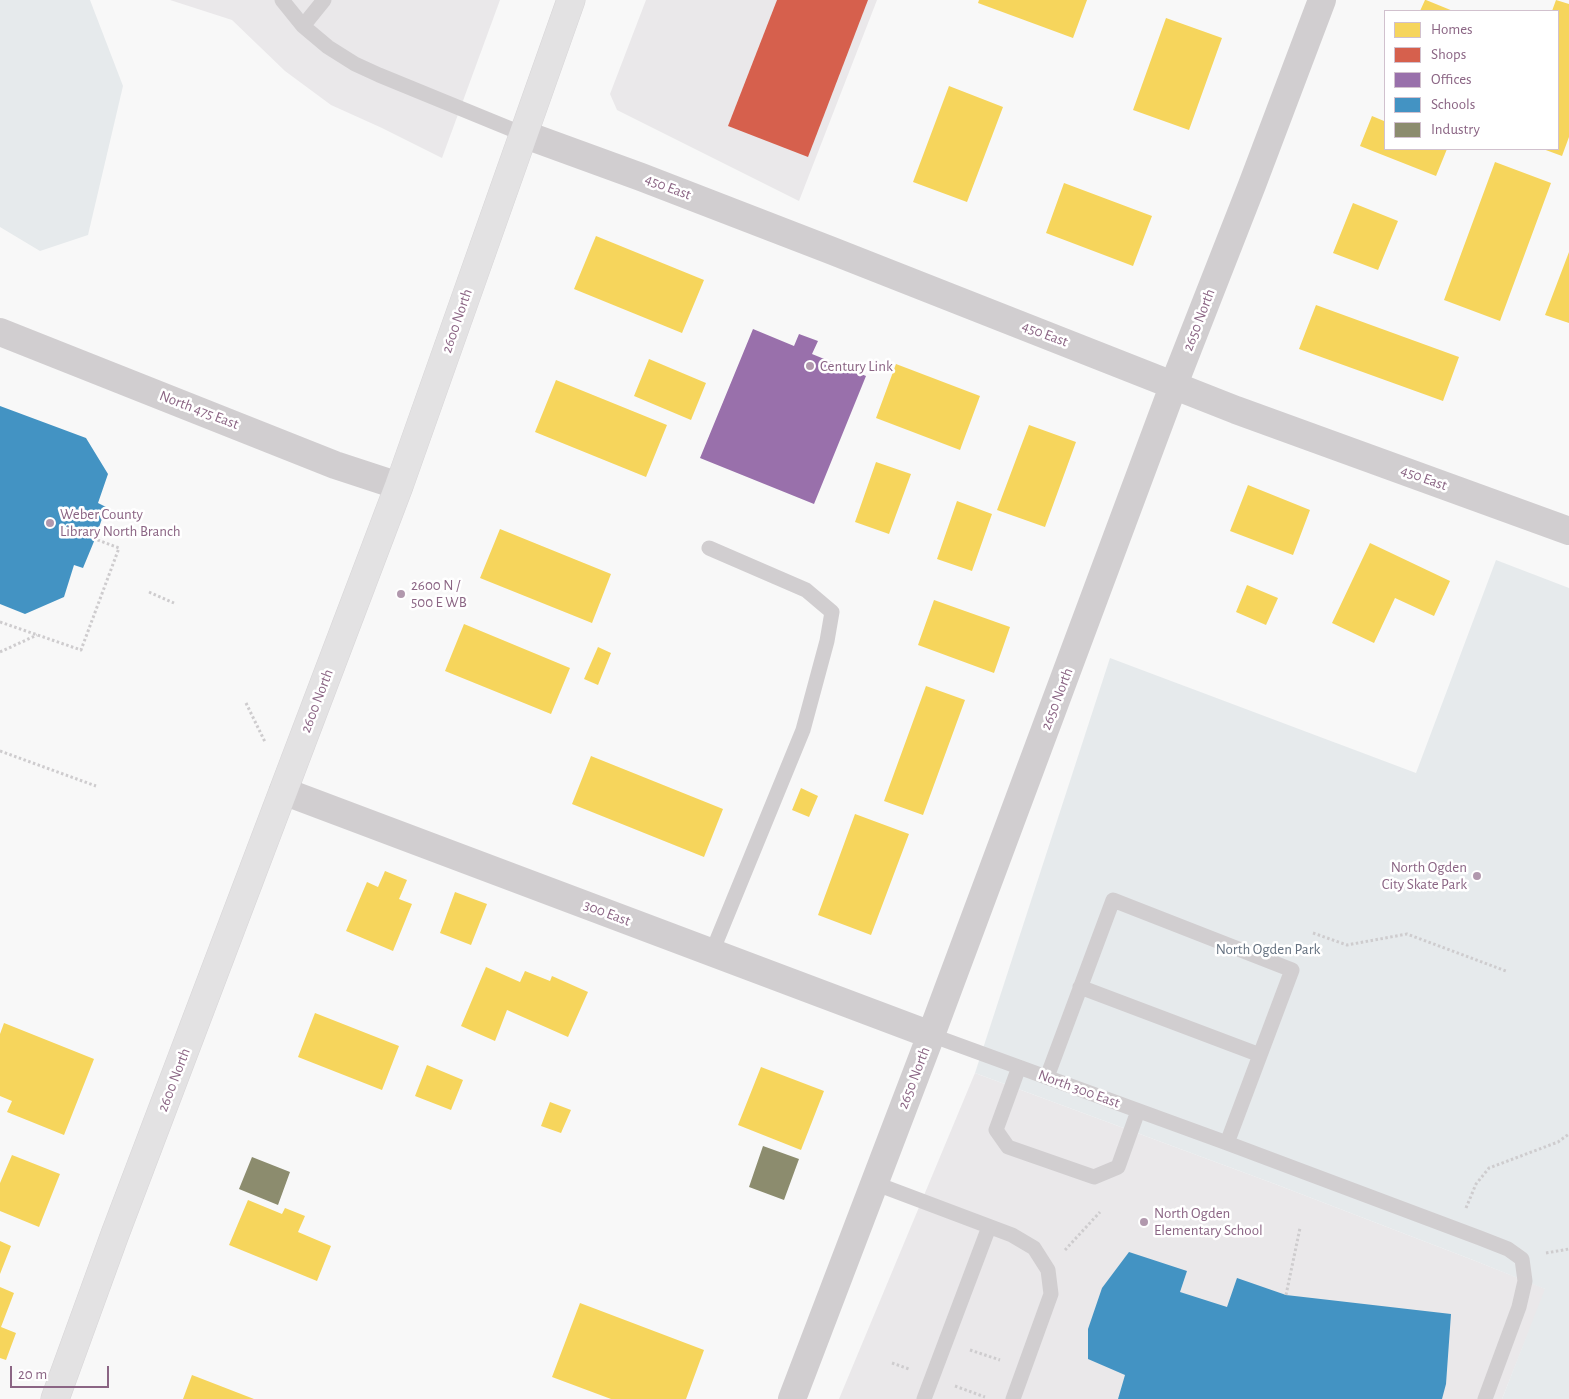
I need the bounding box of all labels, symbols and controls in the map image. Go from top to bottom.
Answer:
legend [1384,10,1559,150]
text: Homes [1431,22,1473,37]
text: Shops [1431,47,1466,62]
text: Offices [1431,72,1472,87]
text: Schools [1431,97,1475,112]
text: Industry [1431,122,1480,137]
street label: 450 East [642,170,694,204]
street label: 2600 North [438,286,476,356]
street label: 2650 North [1179,286,1219,354]
street label: 450 East [1019,317,1071,351]
place label: Century Link [820,357,893,375]
marker: Century Link [804,360,816,372]
street label: North 475 East [157,387,241,433]
street label: 450 East [1398,461,1450,495]
place label: Weber County Library North Branch [60,505,181,540]
marker: Weber County Library North Branch [44,517,56,529]
place label: 2600 N / 500 E WB [411,576,467,611]
marker: 2600 N / 500 E WB [395,588,407,600]
street label: 2650 North [1037,665,1077,733]
street label: 2600 North [297,667,337,735]
place label: North Ogden City Skate Park [1382,858,1467,893]
marker: North Ogden City Skate Park [1471,870,1483,882]
street label: 300 East [581,896,633,930]
park label: North Ogden Park [1216,940,1320,958]
street label: 2650 North [894,1044,934,1112]
street label: 2600 North [154,1046,194,1114]
street label: North 300 East [1036,1066,1122,1112]
place label: North Ogden Elementary School [1154,1204,1263,1239]
marker: North Ogden Elementary School [1138,1216,1150,1228]
scale bar [12,1356,111,1388]
text: 20 m [18,1367,47,1382]

